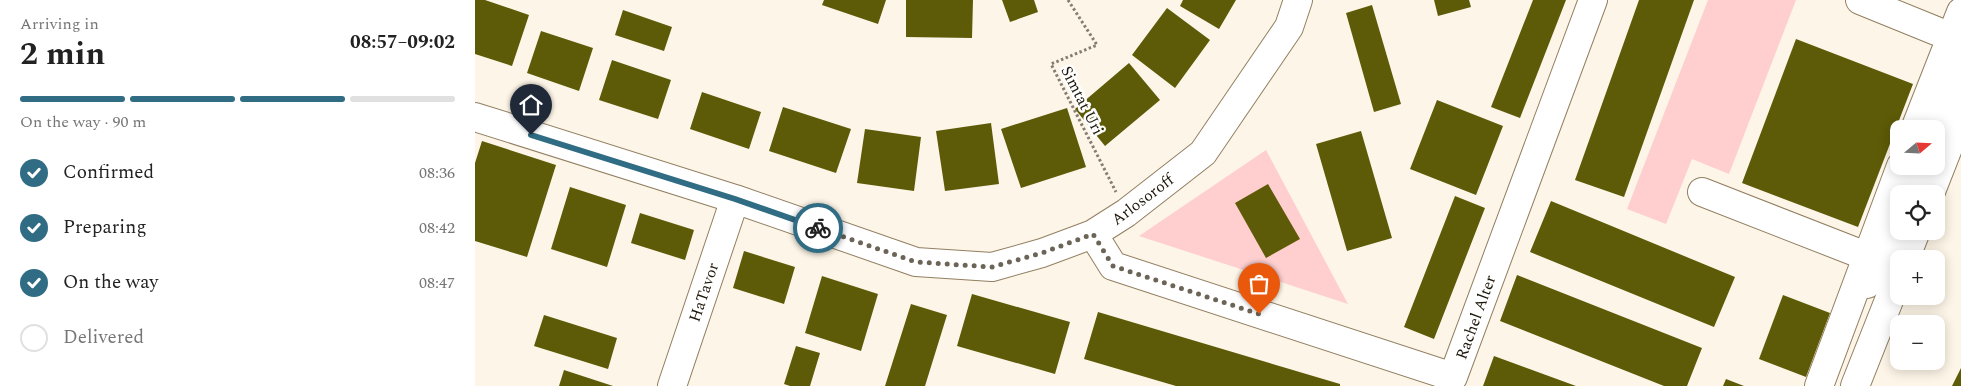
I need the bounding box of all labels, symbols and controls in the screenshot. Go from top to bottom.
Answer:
text: Arriving in [20,12,99,36]
text: 08:57–09:02 [350,28,455,57]
text: 2 min [20,30,105,79]
street label: Simtat Uri [1055,62,1110,139]
pin [510,84,552,135]
icon: home [517,91,545,119]
text: On the way · 90 m [20,110,146,134]
north arrow [1890,120,1945,175]
map controls [1890,120,1945,370]
text: Confirmed [63,158,154,187]
icon: check [20,159,48,187]
text: 08:36 [419,161,455,185]
street label: Arlosoroff [1106,168,1180,231]
button: locate [1890,185,1945,240]
courier [793,203,843,253]
text: Preparing [63,213,147,242]
icon: check [20,214,48,242]
icon: bike [804,214,832,242]
text: 08:42 [419,216,455,240]
button: + [1890,250,1945,305]
street label: HaTavor [683,259,725,325]
pin [1238,263,1280,314]
text: On the way [63,268,159,297]
icon: check [20,269,48,297]
icon: bag [1245,270,1273,298]
text: 08:47 [419,271,455,295]
street label: Rachel Alter [1450,272,1502,363]
button: − [1890,315,1945,370]
text: Delivered [63,323,144,352]

